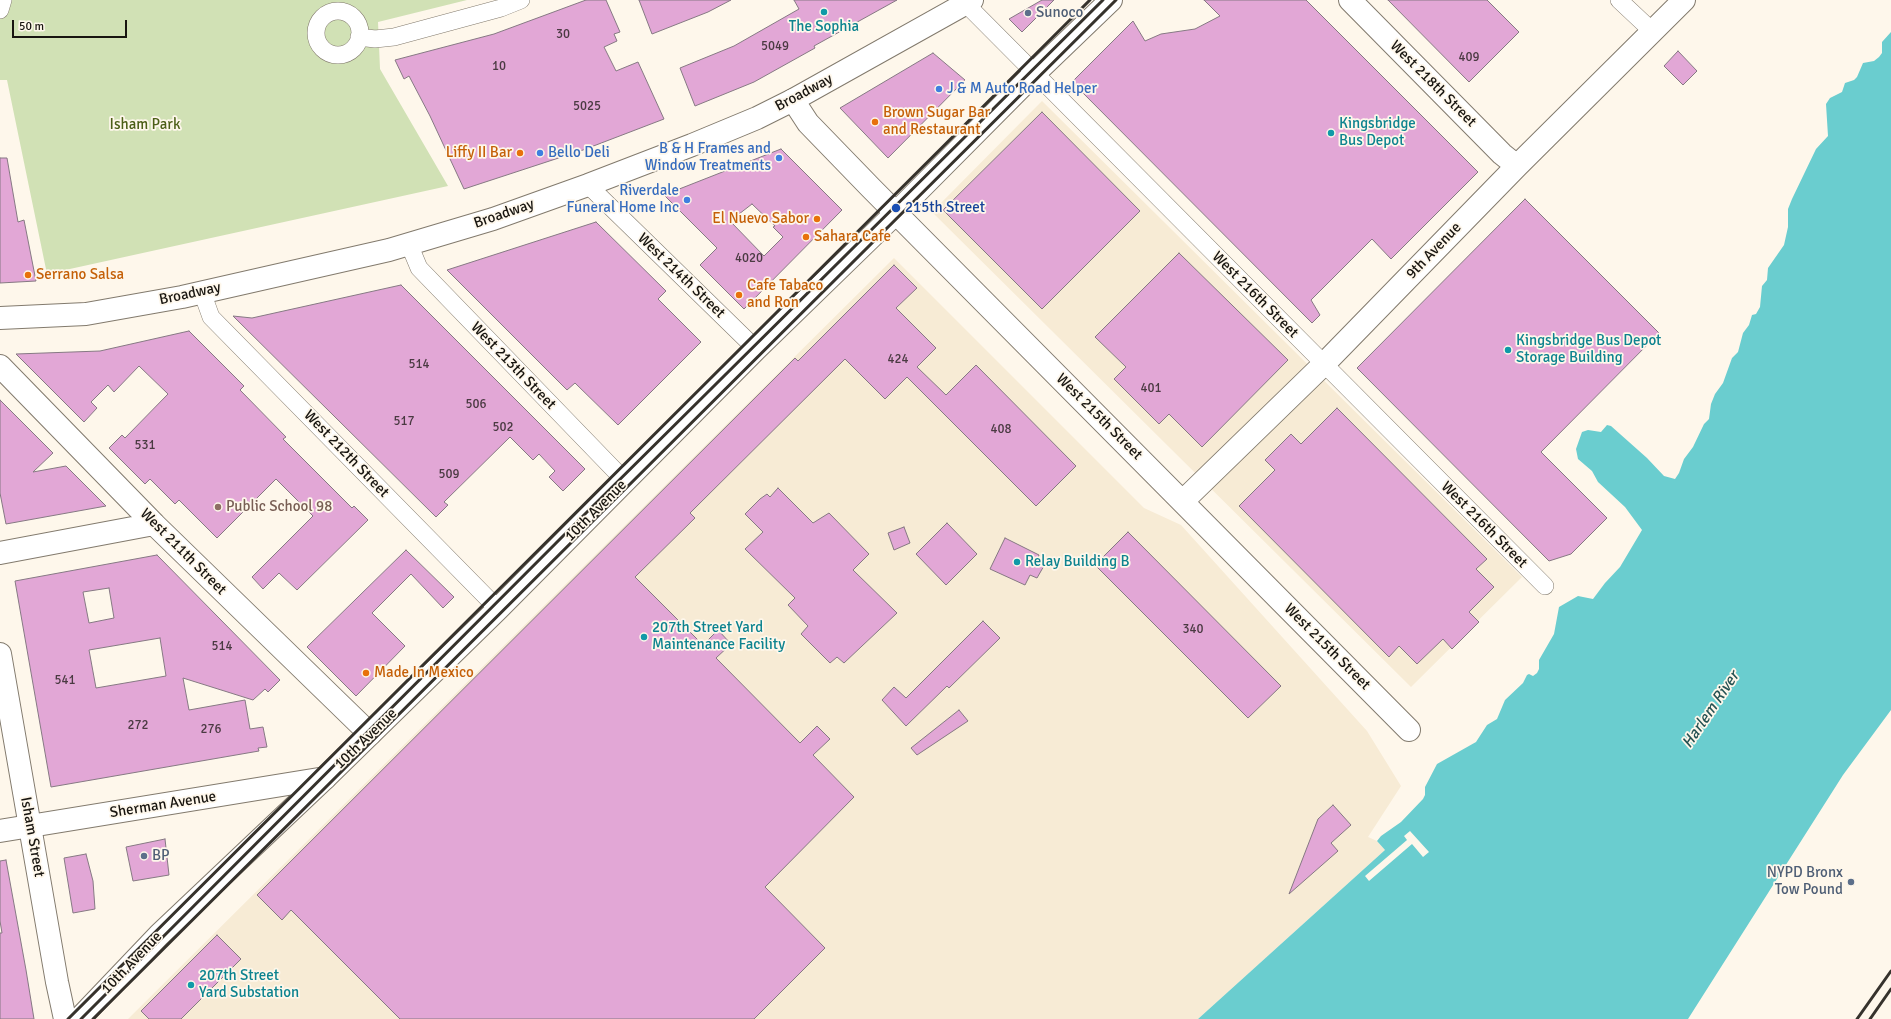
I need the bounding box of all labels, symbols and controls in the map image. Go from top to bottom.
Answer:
place label: Sunoco [1036,4,1083,22]
marker: The Sophia [819,7,829,17]
marker: Sunoco [1023,8,1033,18]
scale bar [14,12,129,38]
place label: The Sophia [789,18,859,36]
text: 50 m [19,19,44,34]
house number: 30 [556,27,570,43]
street label: West 218th Street [1386,37,1480,131]
house number: 5049 [761,39,789,55]
house number: 409 [1458,50,1480,66]
house number: 10 [492,59,506,75]
street label: Broadway [772,70,836,116]
place label: J & M Auto Road Helper [947,80,1097,98]
marker: J & M Auto Road Helper [934,84,944,94]
house number: 5025 [573,99,601,115]
place label: Brown Sugar Bar and Restaurant [883,104,990,139]
place label: Kingsbridge Bus Depot [1339,115,1416,150]
park label: Isham Park [110,116,180,134]
marker: Brown Sugar Bar and Restaurant [870,117,880,127]
marker: Kingsbridge Bus Depot [1326,128,1336,138]
place label: B & H Frames and Window Treatments [645,140,771,175]
place label: Liffy II Bar [446,144,512,162]
place label: Bello Deli [548,144,610,162]
marker: Liffy II Bar [515,148,525,158]
marker: Bello Deli [535,148,545,158]
marker: B & H Frames and Window Treatments [774,153,784,163]
place label: Riverdale Funeral Home Inc [567,182,679,217]
street label: Broadway [472,195,536,233]
marker: Riverdale Funeral Home Inc [682,195,692,205]
place label: 215th Street [905,199,985,217]
marker: 215th Street [890,202,902,214]
place label: El Nuevo Sabor [712,210,809,228]
marker: El Nuevo Sabor [812,214,822,224]
street label: 9th Avenue [1403,219,1465,283]
place label: Sahara Cafe [814,228,891,246]
street label: West 214th Street [633,230,729,322]
marker: Sahara Cafe [801,232,811,242]
street label: West 216th Street [1208,248,1302,342]
house number: 4020 [735,251,763,267]
place label: Serrano Salsa [36,266,124,284]
marker: Serrano Salsa [23,270,33,280]
place label: Cafe Tabaco and Ron [747,277,823,312]
street label: Broadway [158,279,222,309]
marker: Cafe Tabaco and Ron [734,290,744,300]
street label: West 213th Street [467,318,559,414]
place label: Kingsbridge Bus Depot Storage Building [1516,332,1661,367]
marker: Kingsbridge Bus Depot Storage Building [1503,345,1513,355]
house number: 424 [887,352,909,368]
house number: 514 [408,357,430,373]
street label: West 215th Street [1052,370,1146,464]
house number: 401 [1140,381,1162,397]
house number: 506 [465,397,487,413]
street label: West 212th Street [300,406,392,502]
house number: 517 [393,414,415,430]
house number: 502 [492,420,514,436]
house number: 408 [990,422,1012,438]
house number: 531 [134,438,156,454]
house number: 509 [438,467,460,483]
street label: 10th Avenue [561,476,631,546]
street label: West 216th Street [1437,478,1531,572]
place label: Public School 98 [226,498,332,516]
marker: Public School 98 [213,502,223,512]
street label: West 211th Street [136,505,230,599]
place label: Relay Building B [1025,553,1130,571]
marker: Relay Building B [1012,557,1022,567]
street label: West 215th Street [1280,600,1374,694]
place label: 207th Street Yard Maintenance Facility [652,619,785,654]
house number: 340 [1182,622,1204,638]
marker: 207th Street Yard Maintenance Facility [639,632,649,642]
house number: 514 [211,639,233,655]
place label: Made In Mexico [374,664,474,682]
marker: Made In Mexico [361,668,371,678]
water label: Harlem River [1678,668,1744,752]
house number: 541 [54,673,76,689]
street label: 10th Avenue [331,705,401,773]
house number: 272 [127,718,149,734]
house number: 276 [200,722,222,738]
street label: Sherman Avenue [109,788,217,822]
street label: Isham Street [16,796,48,878]
place label: BP [152,847,170,865]
marker: BP [139,851,149,861]
place label: NYPD Bronx Tow Pound [1767,864,1843,899]
marker: NYPD Bronx Tow Pound [1846,877,1856,887]
street label: 10th Avenue [98,928,166,998]
place label: 207th Street Yard Substation [199,967,299,1002]
marker: 207th Street Yard Substation [186,980,196,990]

